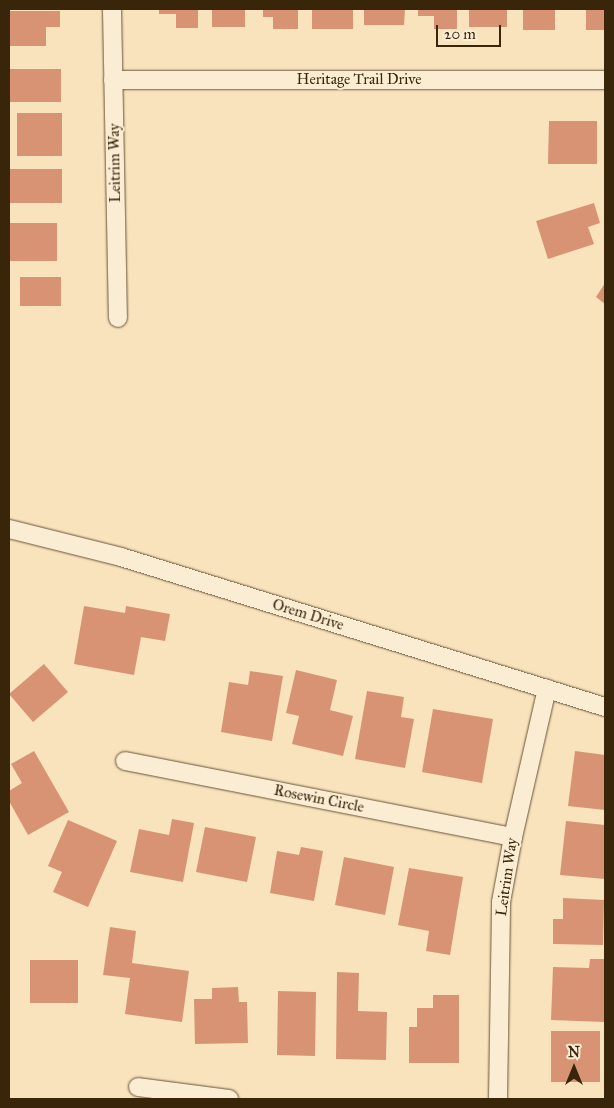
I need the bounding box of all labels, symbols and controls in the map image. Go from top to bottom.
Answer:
scale bar [439,15,504,47]
text: 20 m [444,25,476,43]
street label: Heritage Trail Drive [297,71,421,89]
street label: Leitrim Way [105,123,125,203]
street label: Orem Drive [270,596,346,634]
street label: Rosewin Circle [272,781,366,817]
street label: Leitrim Way [493,837,521,917]
north arrow [549,1043,599,1093]
text: N [568,1044,580,1061]

